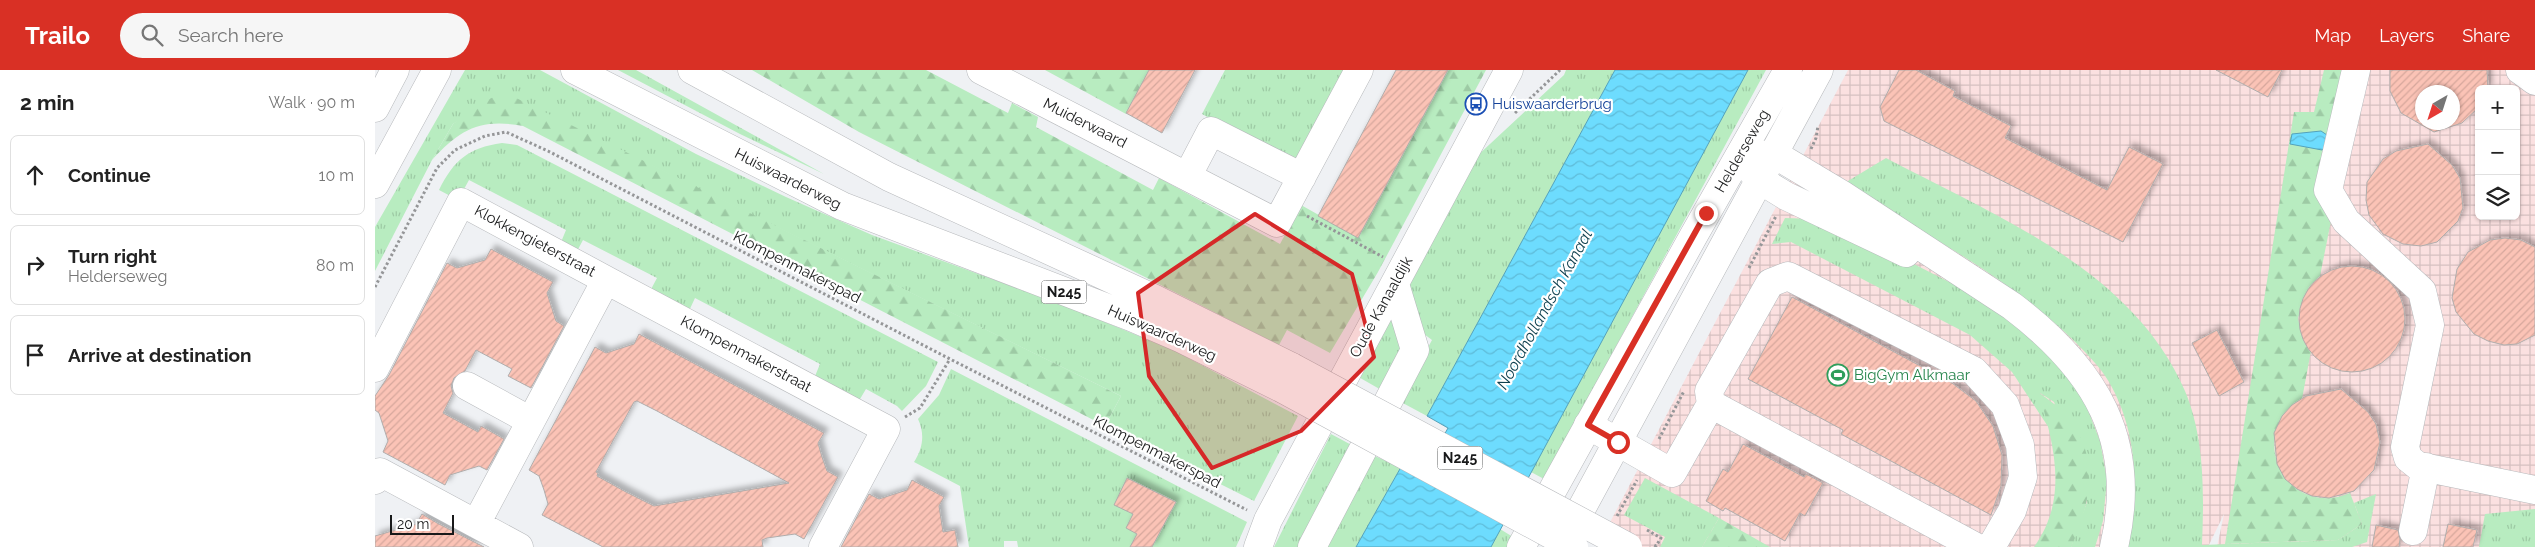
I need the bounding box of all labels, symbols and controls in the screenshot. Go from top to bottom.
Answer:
search box [120,13,470,58]
text: Trailo [25,21,90,50]
icon: search [138,21,166,49]
text: Search here [178,24,283,46]
text: Map [2315,25,2351,46]
text: Layers [2379,25,2434,46]
text: Share [2462,25,2510,46]
north arrow [2415,85,2460,130]
map controls [2475,85,2520,220]
button: + [2475,85,2520,130]
text: 2 min [20,90,74,115]
bus stop icon: Huiswaarderbrug [1464,92,1488,116]
text: Walk · 90 m [268,93,355,112]
street label: Muiderwaard [1040,94,1130,152]
place label: Huiswaarderbrug [1492,95,1612,113]
street label: Helderseweg [1711,106,1773,196]
button: − [2475,130,2520,175]
street label: Huiswaarderweg [732,144,844,214]
icon: ahead [21,161,49,189]
text: Continue [68,164,151,186]
text: 10 m [319,166,354,185]
button: layers [2475,175,2520,220]
street label: Klokkengieterstraat [471,201,599,281]
route end [1695,202,1718,225]
water label: Noordhollandsch Kanaal [1493,226,1596,392]
street label: Klompenmakerspad [730,227,864,307]
text: Turn right [68,245,157,267]
icon: right [21,251,49,279]
street label: Oude Kanaaldijk [1346,253,1416,361]
text: 80 m [316,256,354,275]
text: Helderseweg [68,267,167,286]
road number: N245 [1041,280,1087,303]
street label: Huiswaarderweg [1105,301,1219,365]
street label: Klompenmakerstraat [677,312,815,396]
icon: arrive [21,341,49,369]
text: Arrive at destination [68,344,252,366]
sports icon: BigGym Alkmaar [1826,363,1850,387]
place label: BigGym Alkmaar [1854,366,1971,384]
street label: Klompenmakerspad [1090,412,1224,492]
route start [1607,431,1630,454]
road number: N245 [1437,446,1483,469]
scale bar [390,512,454,535]
text: 20 m [397,516,429,532]

